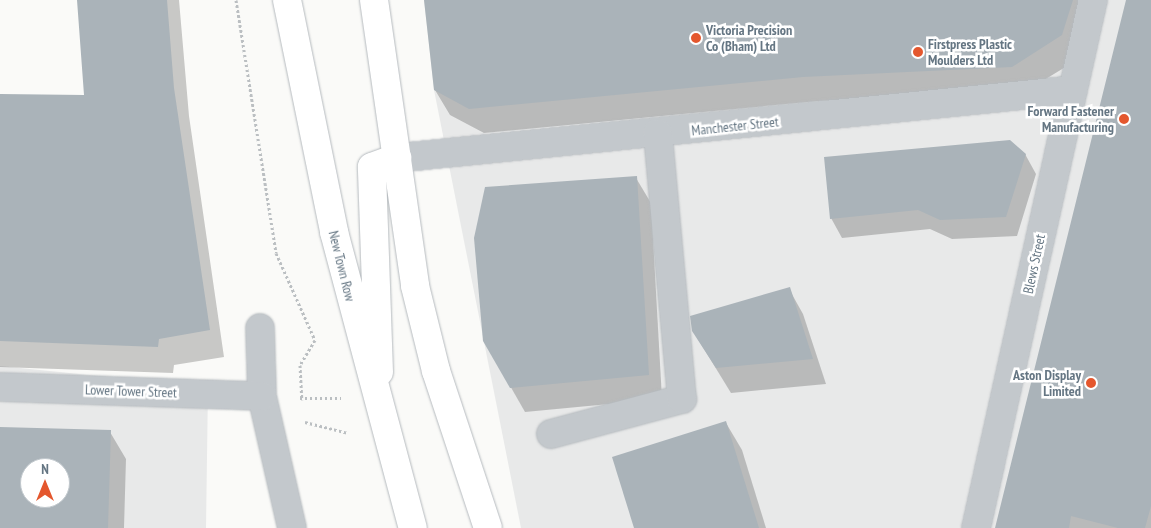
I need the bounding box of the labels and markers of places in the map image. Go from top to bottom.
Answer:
place label: Victoria Precision Co (Bham) Ltd [706,22,792,54]
marker: Victoria Precision Co (Bham) Ltd [690,32,702,44]
place label: Firstpress Plastic Moulders Ltd [928,36,1012,68]
marker: Firstpress Plastic Moulders Ltd [912,46,924,58]
place label: Forward Fastener Manufacturing [1027,103,1114,136]
marker: Forward Fastener Manufacturing [1118,113,1130,125]
place label: Aston Display Limited [1013,367,1081,400]
marker: Aston Display Limited [1085,377,1097,389]

